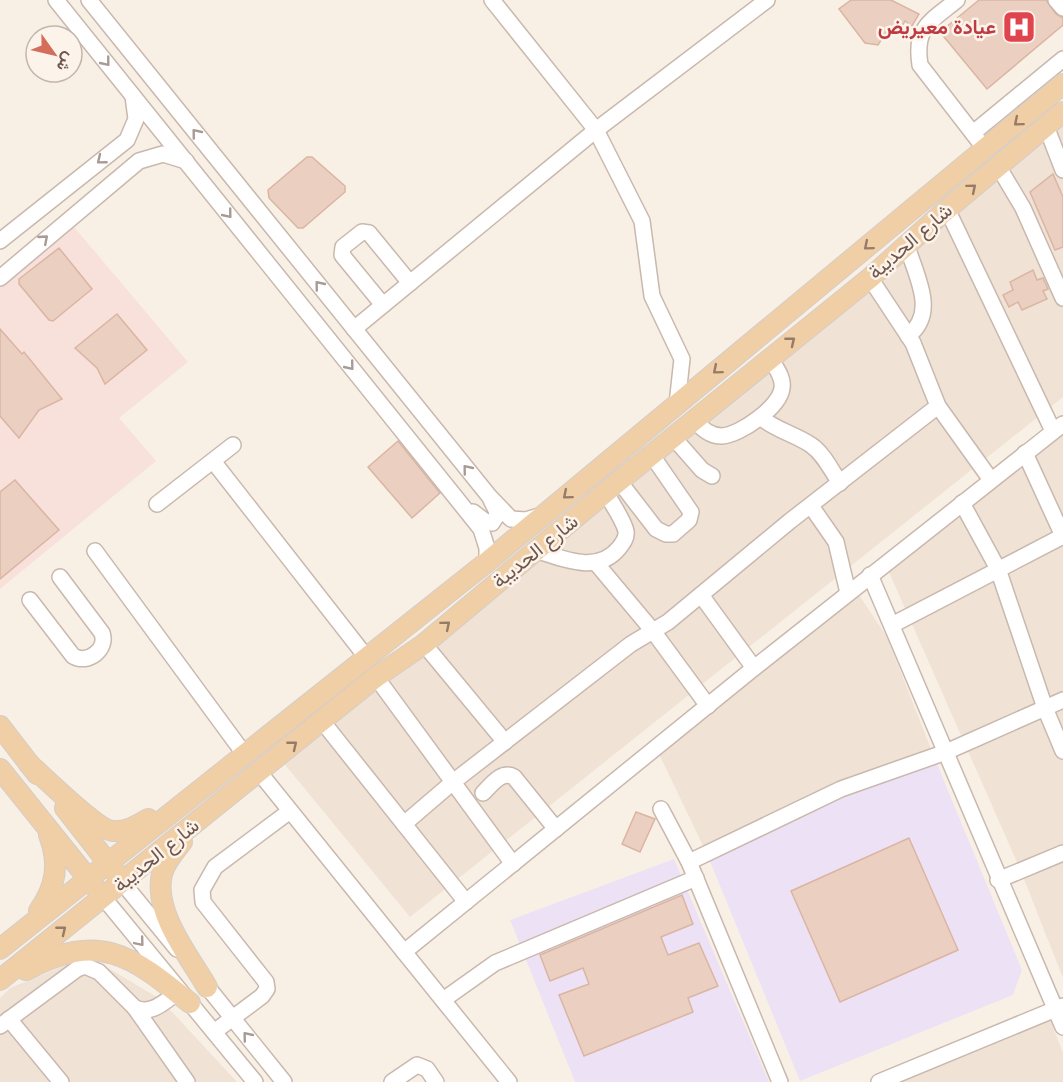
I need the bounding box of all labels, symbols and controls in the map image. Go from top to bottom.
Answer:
hospital icon: عيادة معيريض [1001,9,1037,45]
place label: عيادة معيريض [878,14,996,40]
north arrow [24,24,84,84]
text: ش [53,49,80,76]
one-way arrow [98,55,109,66]
one-way arrow [1014,114,1025,125]
one-way arrow [193,129,204,140]
one-way arrow [97,153,108,164]
one-way arrow [965,184,976,195]
street label: شارع الحديبة [862,197,958,285]
one-way arrow [221,207,232,218]
one-way arrow [37,236,48,247]
one-way arrow [864,239,875,250]
one-way arrow [315,281,326,292]
one-way arrow [785,337,796,348]
one-way arrow [343,359,354,370]
one-way arrow [713,363,724,374]
one-way arrow [464,465,475,476]
one-way arrow [563,488,574,499]
street label: شارع الحديبة [487,508,584,594]
one-way arrow [439,621,450,632]
one-way arrow [286,741,297,752]
street label: شارع الحديبة [108,812,205,898]
one-way arrow [55,927,66,938]
one-way arrow [133,935,144,946]
one-way arrow [244,1032,255,1043]

